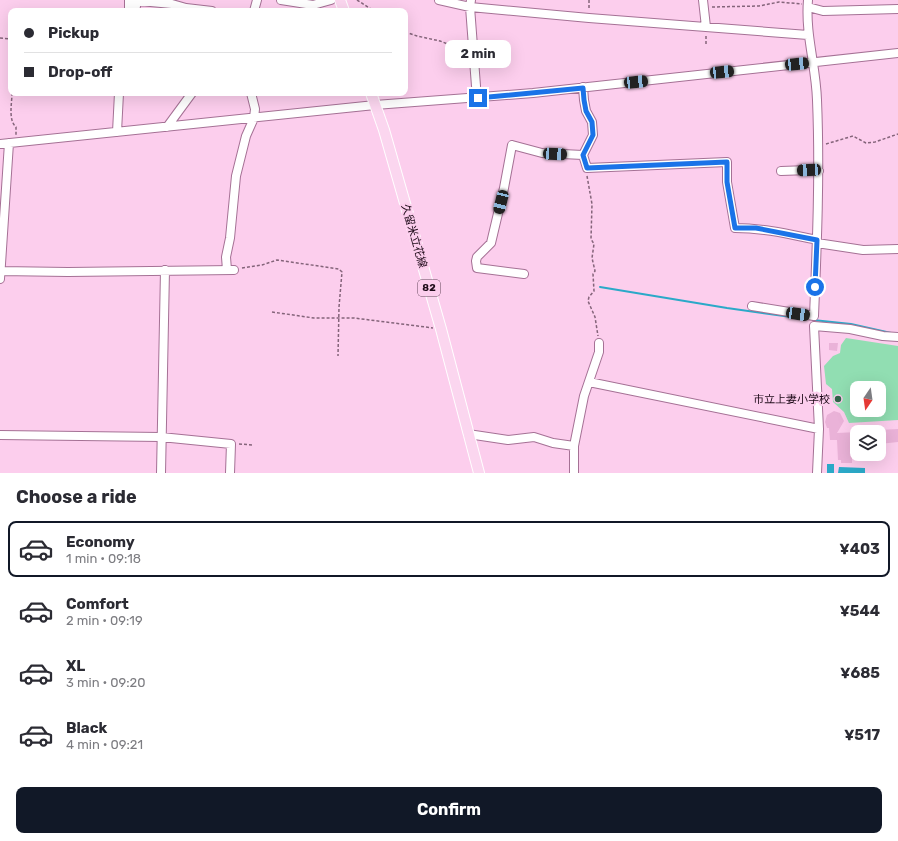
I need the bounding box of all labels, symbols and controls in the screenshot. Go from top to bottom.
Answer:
text: Pickup [48,24,99,42]
callout: 2 min [445,40,511,68]
text: 2 min [460,46,496,61]
car [784,57,810,71]
text: Drop-off [48,63,112,81]
car [709,65,735,79]
car [623,75,649,89]
route end [469,89,487,107]
car [543,147,567,161]
car [797,163,821,177]
car [492,189,510,215]
street label: 久留米立花線 [399,202,429,270]
route start [806,278,824,296]
road number: 82 [418,280,440,296]
car [785,306,811,322]
north arrow [850,381,886,417]
map controls [850,381,886,461]
place label: 市立上妻小学校 [753,393,830,406]
marker: 市立上妻小学校 [833,394,843,404]
button: layers [850,425,886,461]
text: Choose a ride [16,486,137,508]
icon: car [18,531,54,567]
text: Economy [66,533,135,551]
text: ¥403 [839,540,880,558]
text: 1 min · 09:18 [66,551,141,566]
icon: car [18,593,54,629]
text: Comfort [66,595,129,613]
text: ¥544 [839,602,880,620]
text: 2 min · 09:19 [66,613,143,628]
icon: car [18,655,54,691]
text: XL [66,657,85,675]
text: ¥685 [840,664,880,682]
text: 3 min · 09:20 [66,675,145,690]
icon: car [18,717,54,753]
text: Black [66,719,107,737]
text: ¥517 [844,726,880,744]
text: 4 min · 09:21 [66,737,143,752]
button: Confirm [16,787,882,833]

